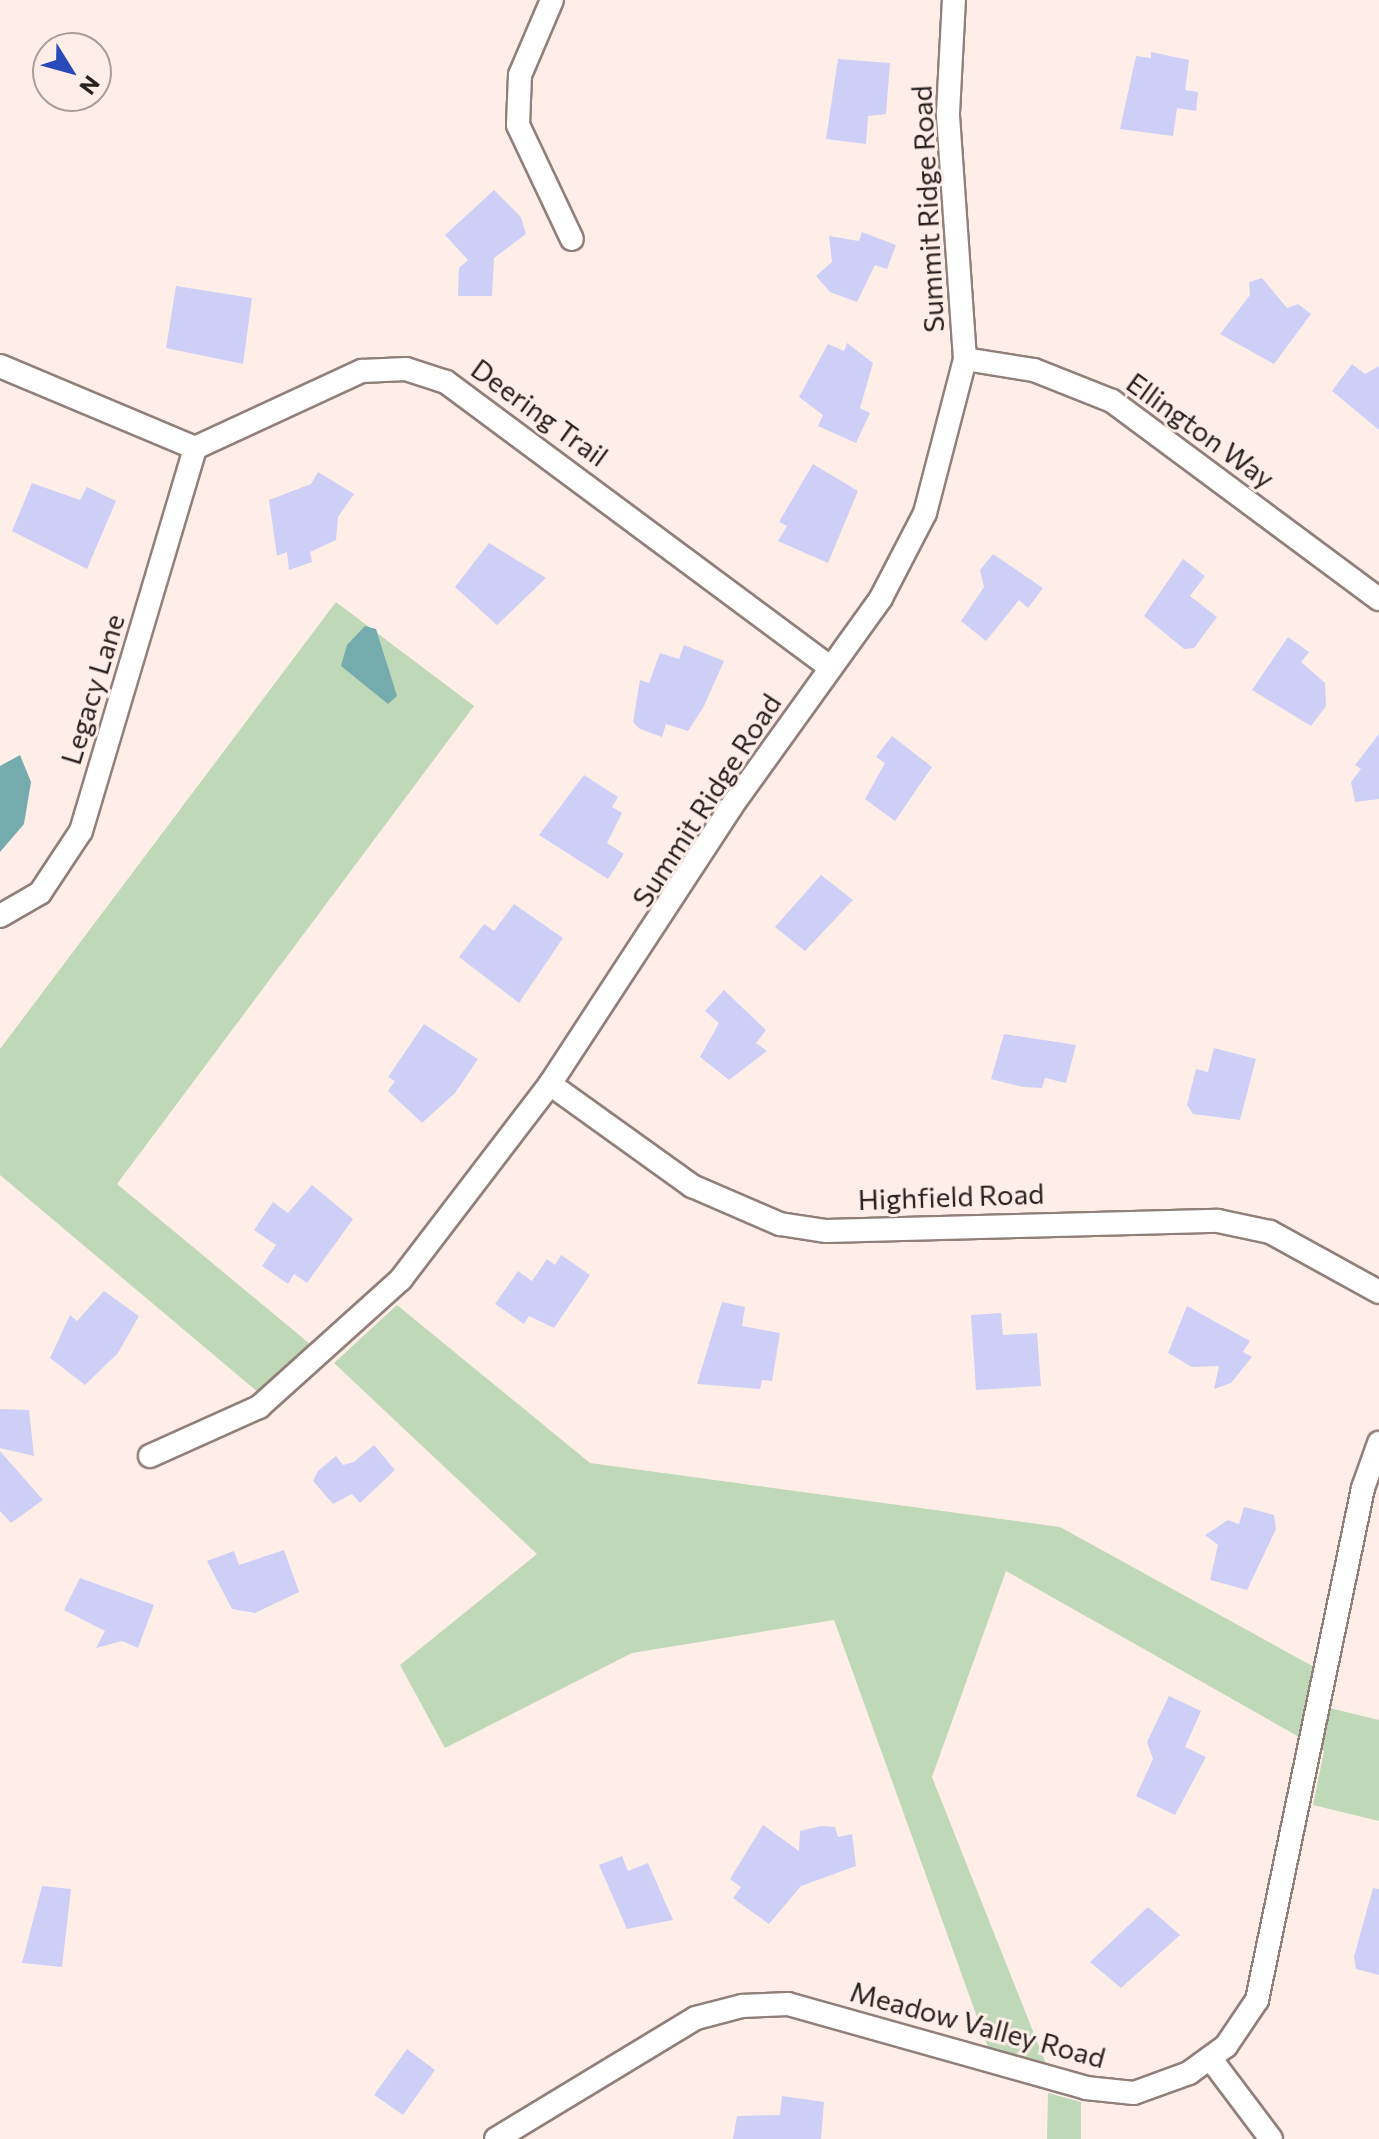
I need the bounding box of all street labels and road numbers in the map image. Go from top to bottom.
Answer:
street label: Summit Ridge Road [904,85,950,333]
street label: Deering Trail [465,351,615,473]
street label: Ellington Way [1121,365,1281,495]
street label: Legacy Lane [53,610,131,768]
street label: Summit Ridge Road [625,687,787,913]
street label: Highfield Road [857,1176,1045,1216]
street label: Meadow Valley Road [847,1974,1109,2074]

